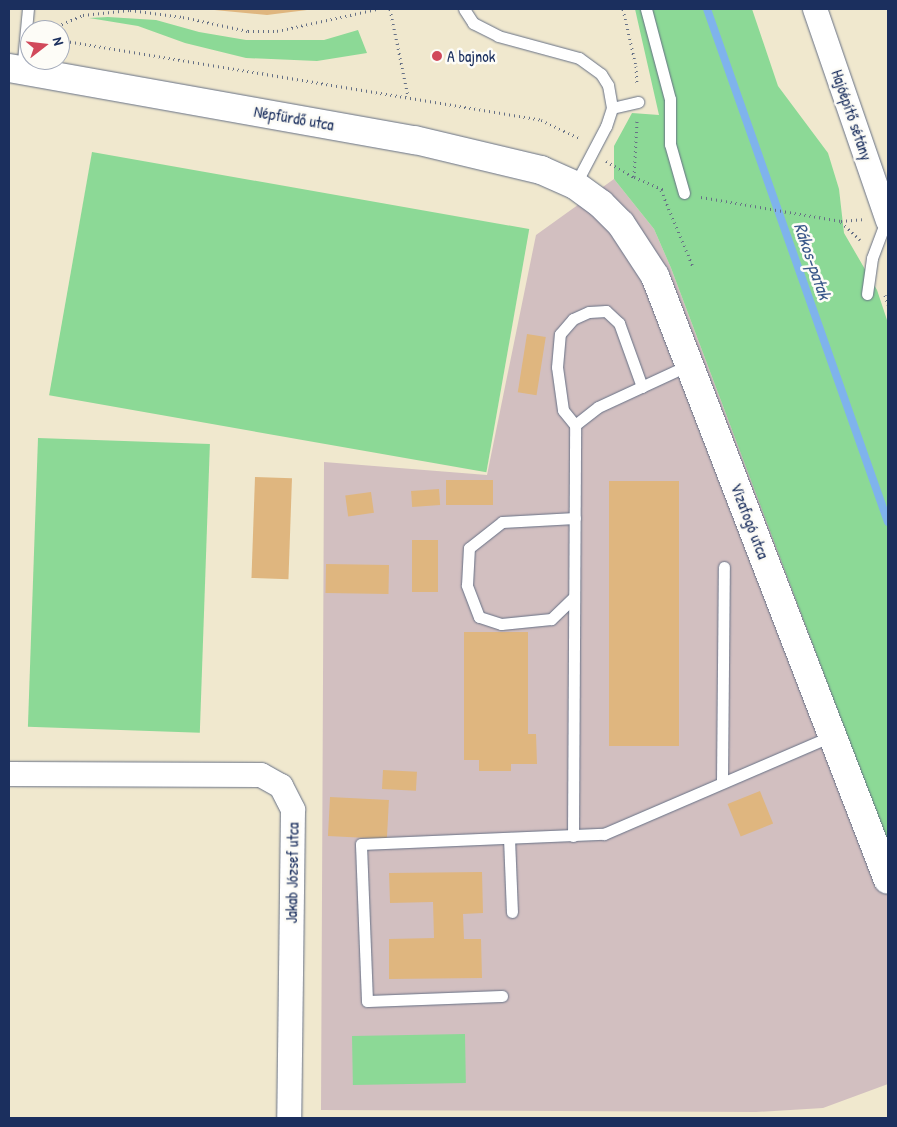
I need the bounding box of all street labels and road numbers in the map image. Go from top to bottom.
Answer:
street label: Hajóépítő sétány [828,67,876,163]
street label: Népfürdő utca [253,102,335,134]
street label: Vizafogó utca [727,480,773,562]
street label: Jakab József utca [282,822,302,924]

